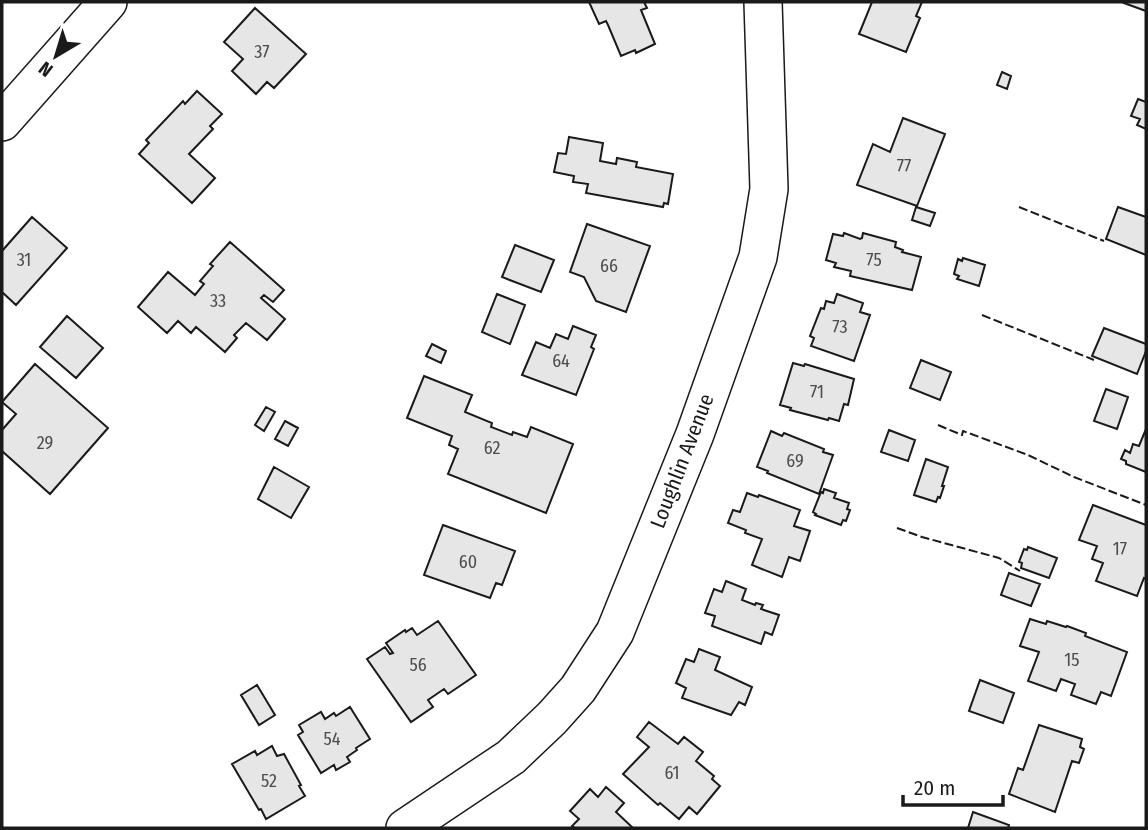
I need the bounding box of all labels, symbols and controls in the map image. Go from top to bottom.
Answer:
north arrow [21,21,91,91]
house number: 37 [254,41,270,63]
text: N [34,56,57,82]
house number: 77 [897,155,911,177]
house number: 31 [17,249,31,271]
house number: 75 [866,249,882,271]
house number: 66 [600,255,618,277]
house number: 33 [210,290,226,312]
house number: 73 [832,316,848,338]
house number: 64 [552,350,570,372]
house number: 71 [810,381,824,403]
street label: Loughlin Avenue [644,390,720,532]
house number: 29 [37,432,53,454]
house number: 62 [484,437,500,459]
house number: 69 [786,450,804,472]
house number: 17 [1113,538,1127,560]
house number: 60 [459,551,477,573]
house number: 15 [1064,649,1080,671]
house number: 56 [409,654,427,676]
house number: 54 [324,728,341,750]
house number: 61 [664,762,680,784]
scale bar [903,764,1003,808]
house number: 52 [261,770,277,792]
text: 20 m [914,775,955,801]

